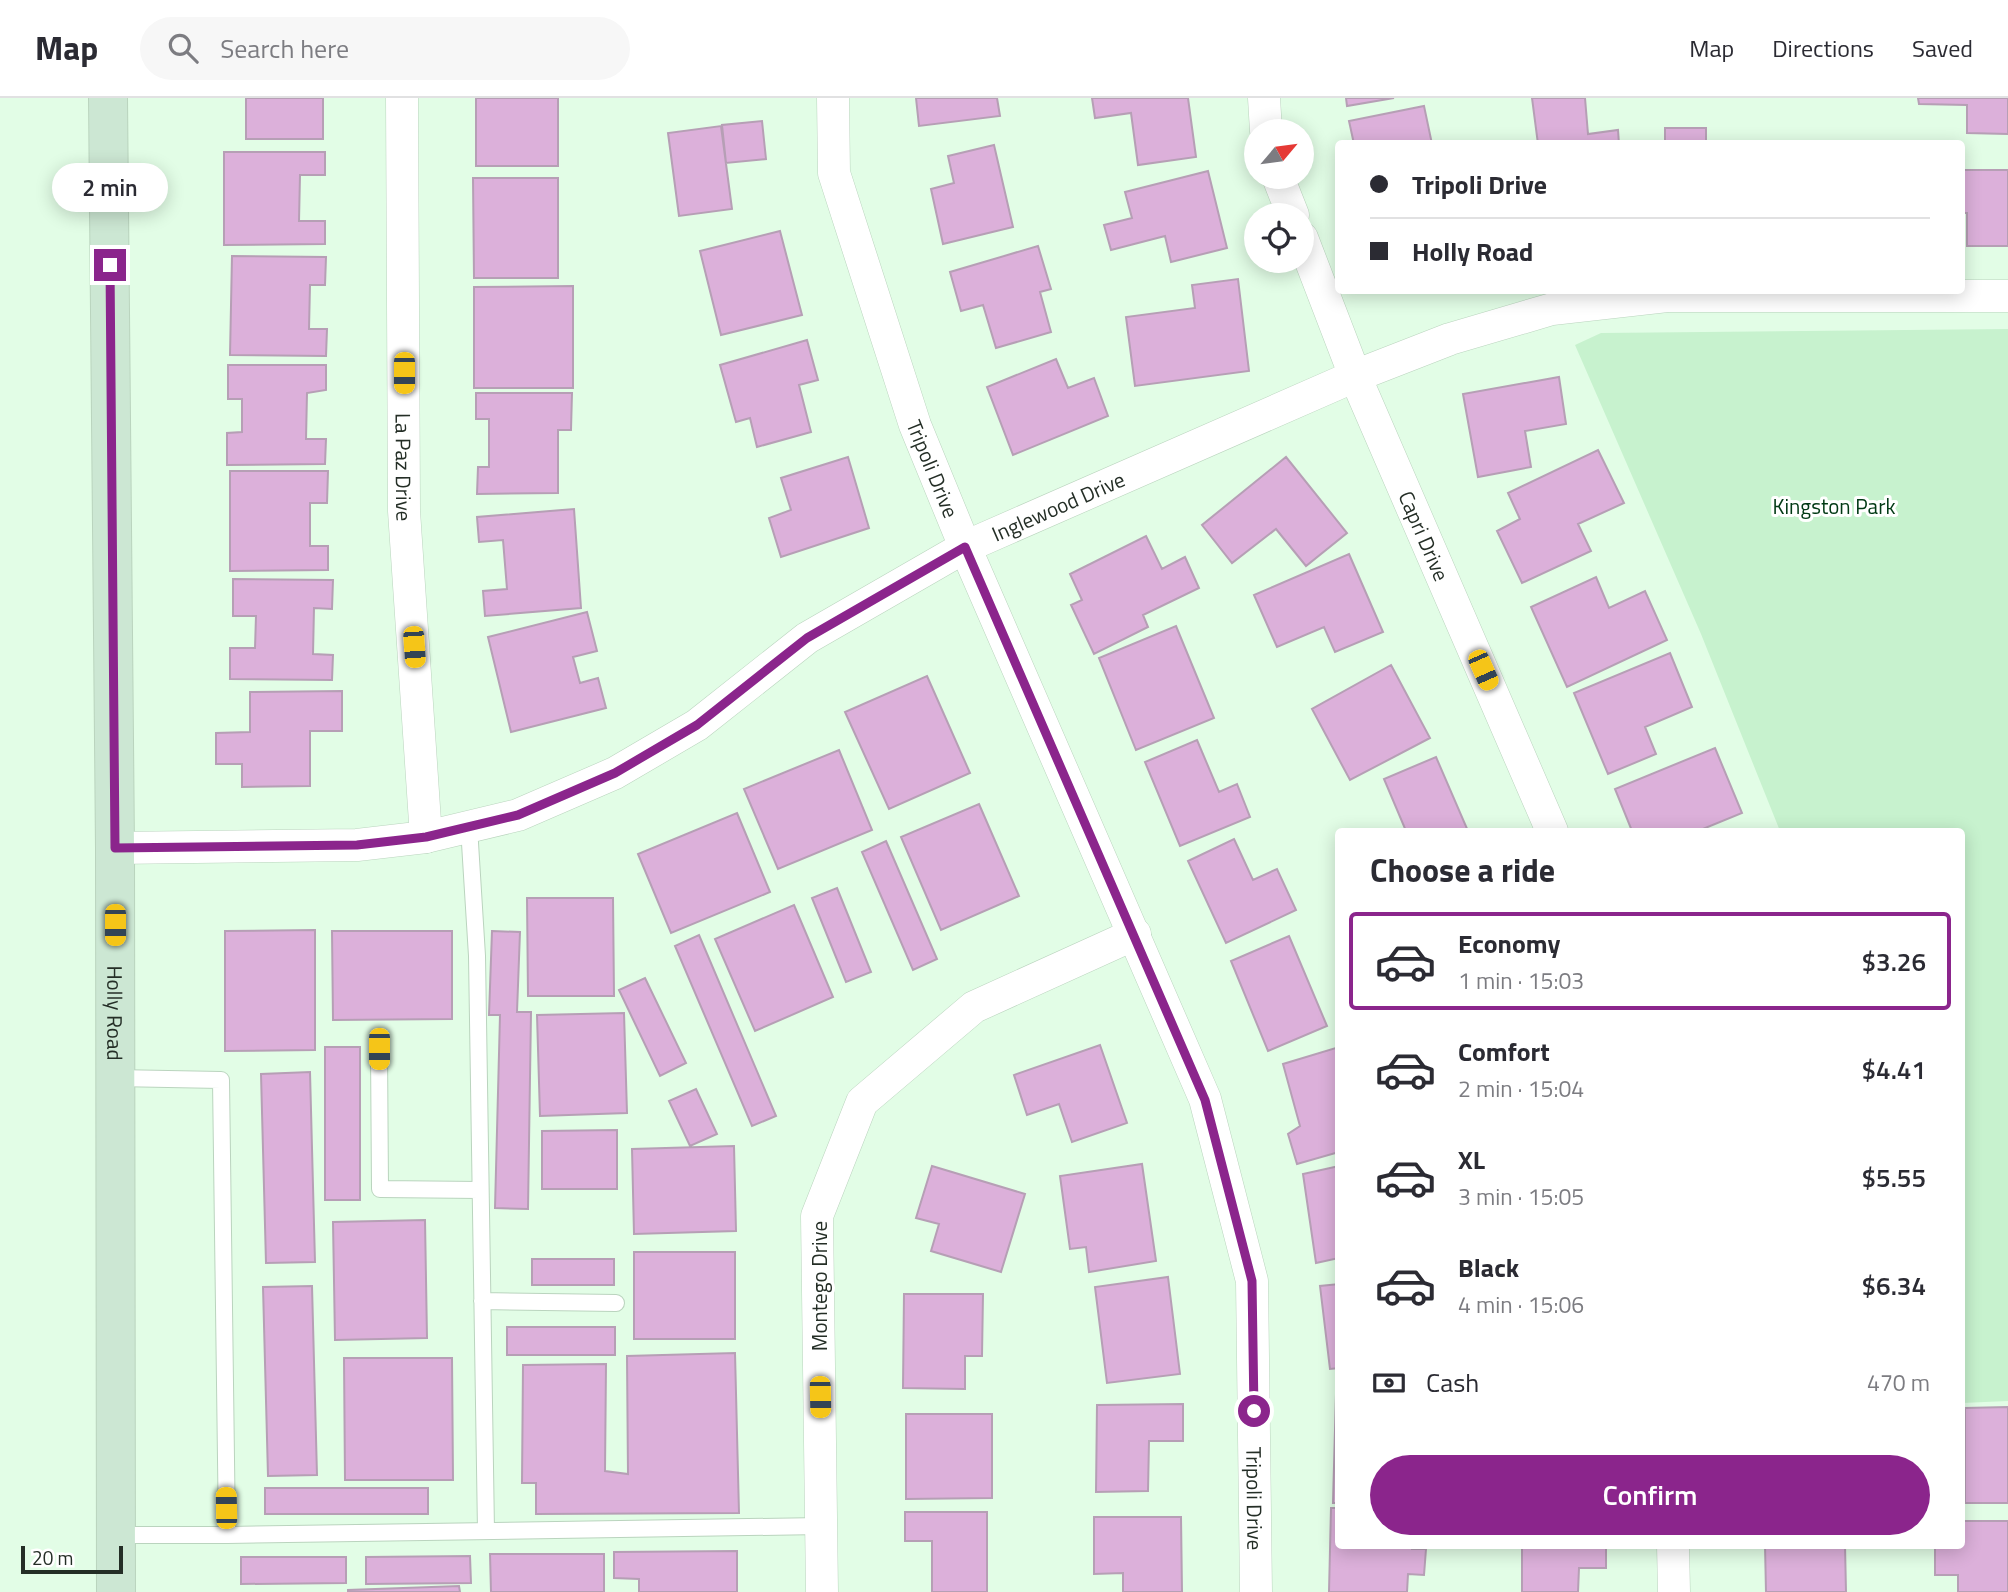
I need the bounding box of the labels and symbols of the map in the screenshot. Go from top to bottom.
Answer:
north arrow [1244,119,1314,189]
callout: 2 min [52,164,168,212]
route end [94,249,126,281]
car [394,352,415,394]
street label: La Paz Drive [388,413,421,522]
street label: Tripoli Drive [899,415,967,523]
street label: Inglewood Drive [986,463,1130,549]
street label: Capri Drive [1391,486,1458,586]
park label: Kingston Park [1773,490,1895,522]
car [403,625,426,669]
car [1465,647,1502,693]
car [105,904,126,946]
street label: Holly Road [99,965,131,1061]
car [369,1028,390,1070]
street label: Montego Drive [803,1221,835,1351]
car [810,1376,831,1418]
route start [1238,1395,1270,1427]
street label: Tripoli Drive [1238,1447,1271,1550]
car [216,1487,237,1529]
scale bar [21,1543,122,1575]

